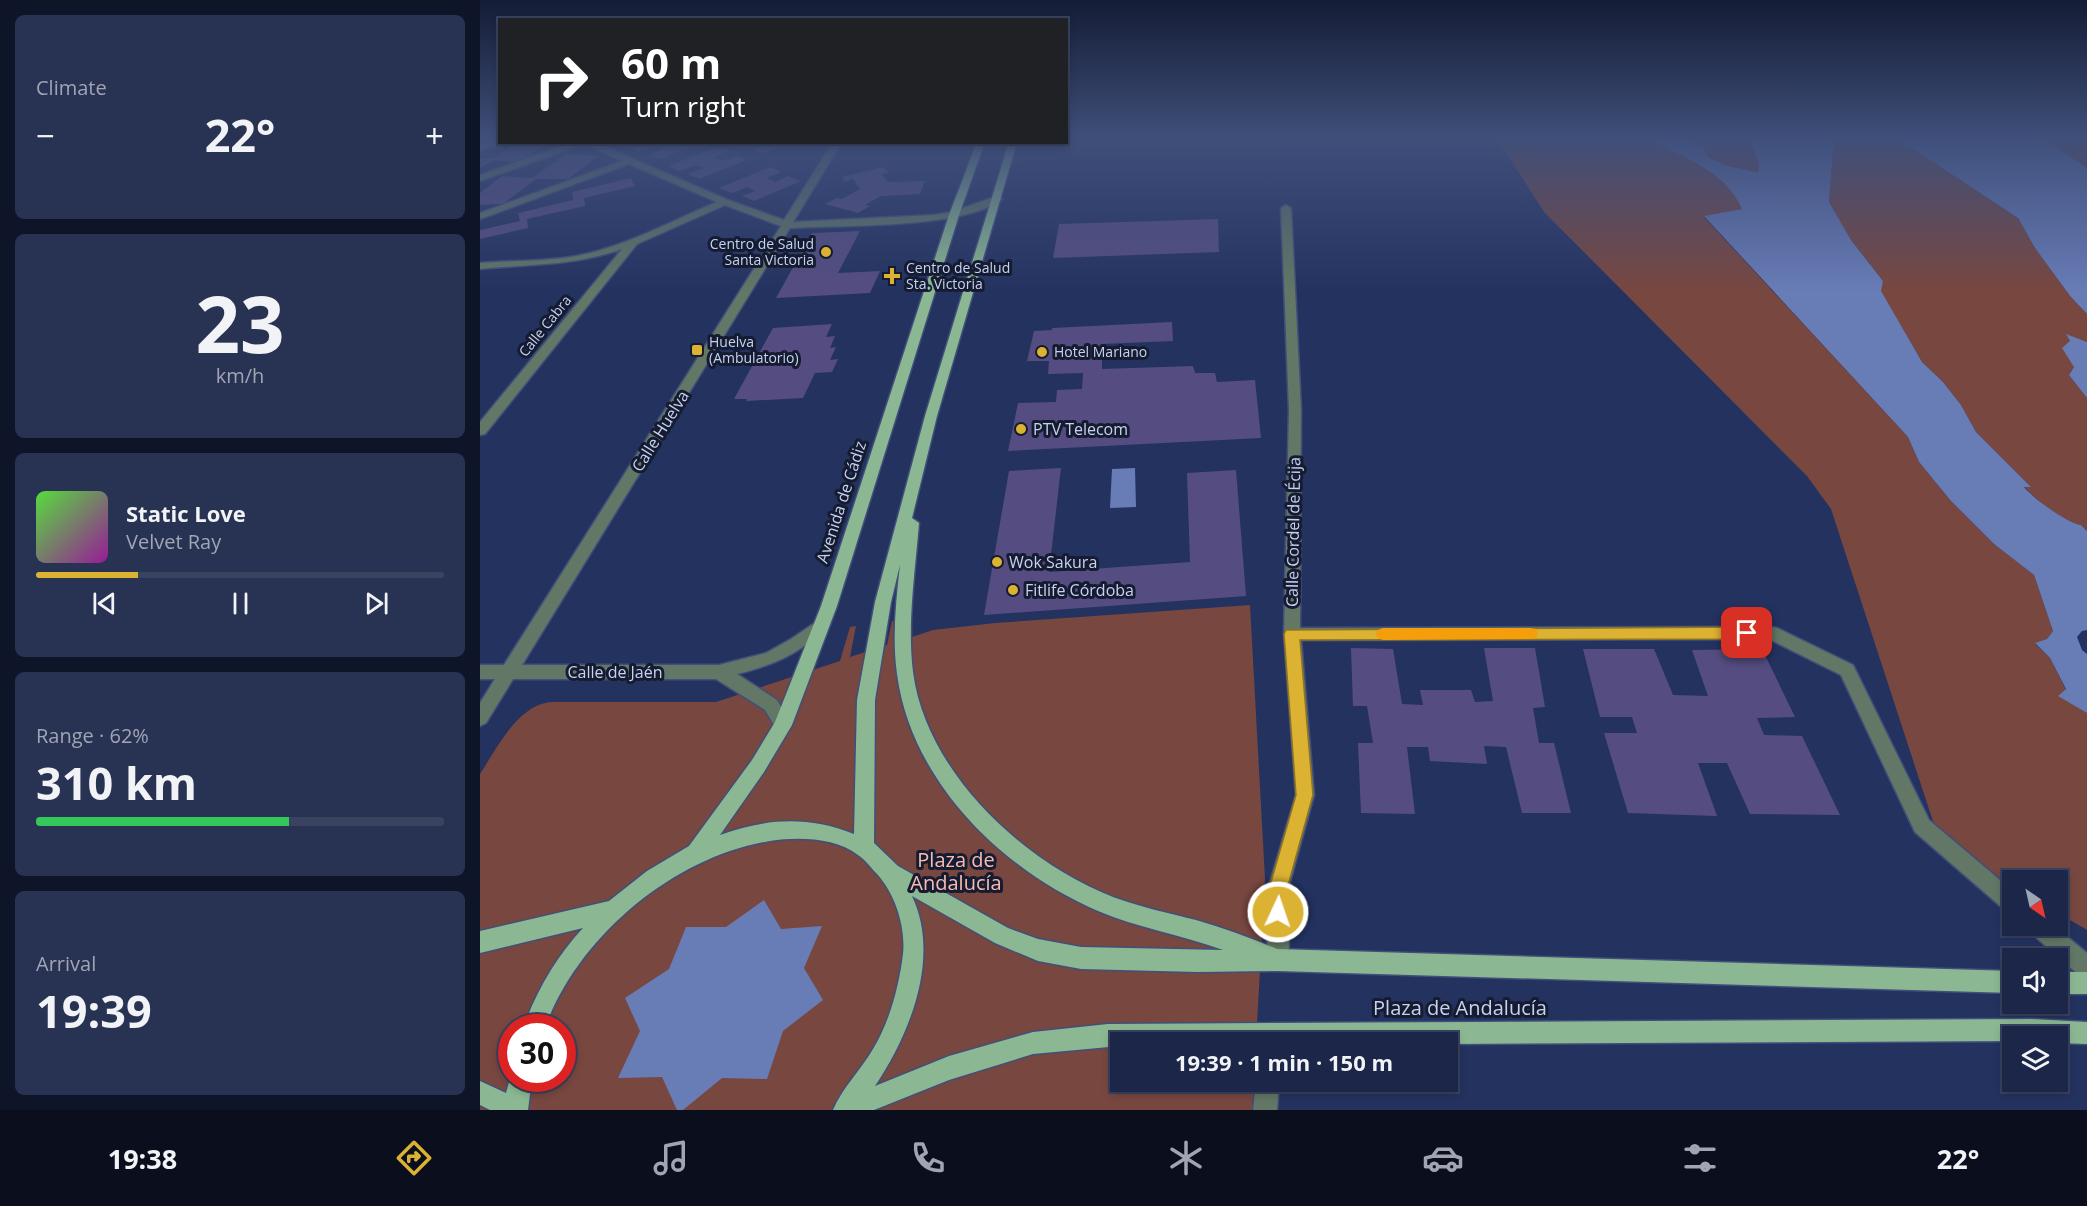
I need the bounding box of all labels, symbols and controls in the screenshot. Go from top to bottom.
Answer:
text: 60 m [621,34,721,91]
icon: right [522,42,600,120]
text: Climate [36,74,107,101]
text: Turn right [621,88,746,125]
text: 22° [205,104,275,165]
text: − [36,113,55,158]
text: + [425,113,444,158]
place label: Centro de Salud Santa Victoria [710,234,814,269]
marker: Centro de Salud Santa Victoria [819,245,833,259]
place label: Centro de Salud Sta. Victoria [906,258,1010,293]
marker: Centro de Salud Sta. Victoria [883,267,901,285]
text: 23 [195,270,285,376]
street label: Calle Cabra [514,291,575,360]
place label: Huelva (Ambulatorio) [709,332,799,367]
place label: Hotel Mariano [1054,342,1147,361]
marker: Huelva (Ambulatorio) [690,343,704,357]
marker: Hotel Mariano [1035,345,1049,359]
text: km/h [216,362,264,389]
street label: Calle Huelva [626,386,694,476]
place label: PTV Telecom [1033,418,1128,440]
marker: PTV Telecom [1014,422,1028,436]
street label: Avenida de Cádiz [811,438,871,566]
street label: Calle Cordel de Écija [1281,457,1305,607]
text: Static Love [126,498,246,528]
text: Velvet Ray [126,528,221,555]
place label: Wok Sakura [1009,551,1097,573]
marker: Wok Sakura [990,555,1004,569]
place label: Fitlife Córdoba [1025,579,1134,601]
marker: Fitlife Córdoba [1006,583,1020,597]
icon: previous [88,587,121,620]
icon: pause [224,587,257,620]
icon: next [360,587,393,620]
pin [1721,607,1772,658]
icon: arrive [1730,616,1763,649]
street label: Calle de Jaén [567,661,663,683]
text: Range · 62% [36,722,149,749]
text: 310 km [36,752,197,813]
park label: Plaza de Andalucía [910,846,1002,896]
north arrow [2002,870,2068,936]
map controls [2002,870,2068,1092]
position arrow [1246,880,1310,944]
button: sound [2002,948,2068,1014]
text: Arrival [36,950,96,977]
text: 19:39 [36,980,152,1041]
street label: Plaza de Andalucía [1373,994,1547,1021]
speed limit sign: 30 [498,1014,576,1092]
button: layers [2002,1026,2068,1092]
text: 19:39 · 1 min · 150 m [1175,1047,1393,1077]
icon: directions [393,1137,435,1179]
icon: music [650,1137,692,1179]
icon: phone [907,1137,949,1179]
icon: climate [1165,1137,1207,1179]
icon: car [1422,1137,1464,1179]
icon: filters [1679,1137,1721,1179]
text: 19:38 [108,1140,177,1177]
text: 22° [1937,1140,1979,1177]

